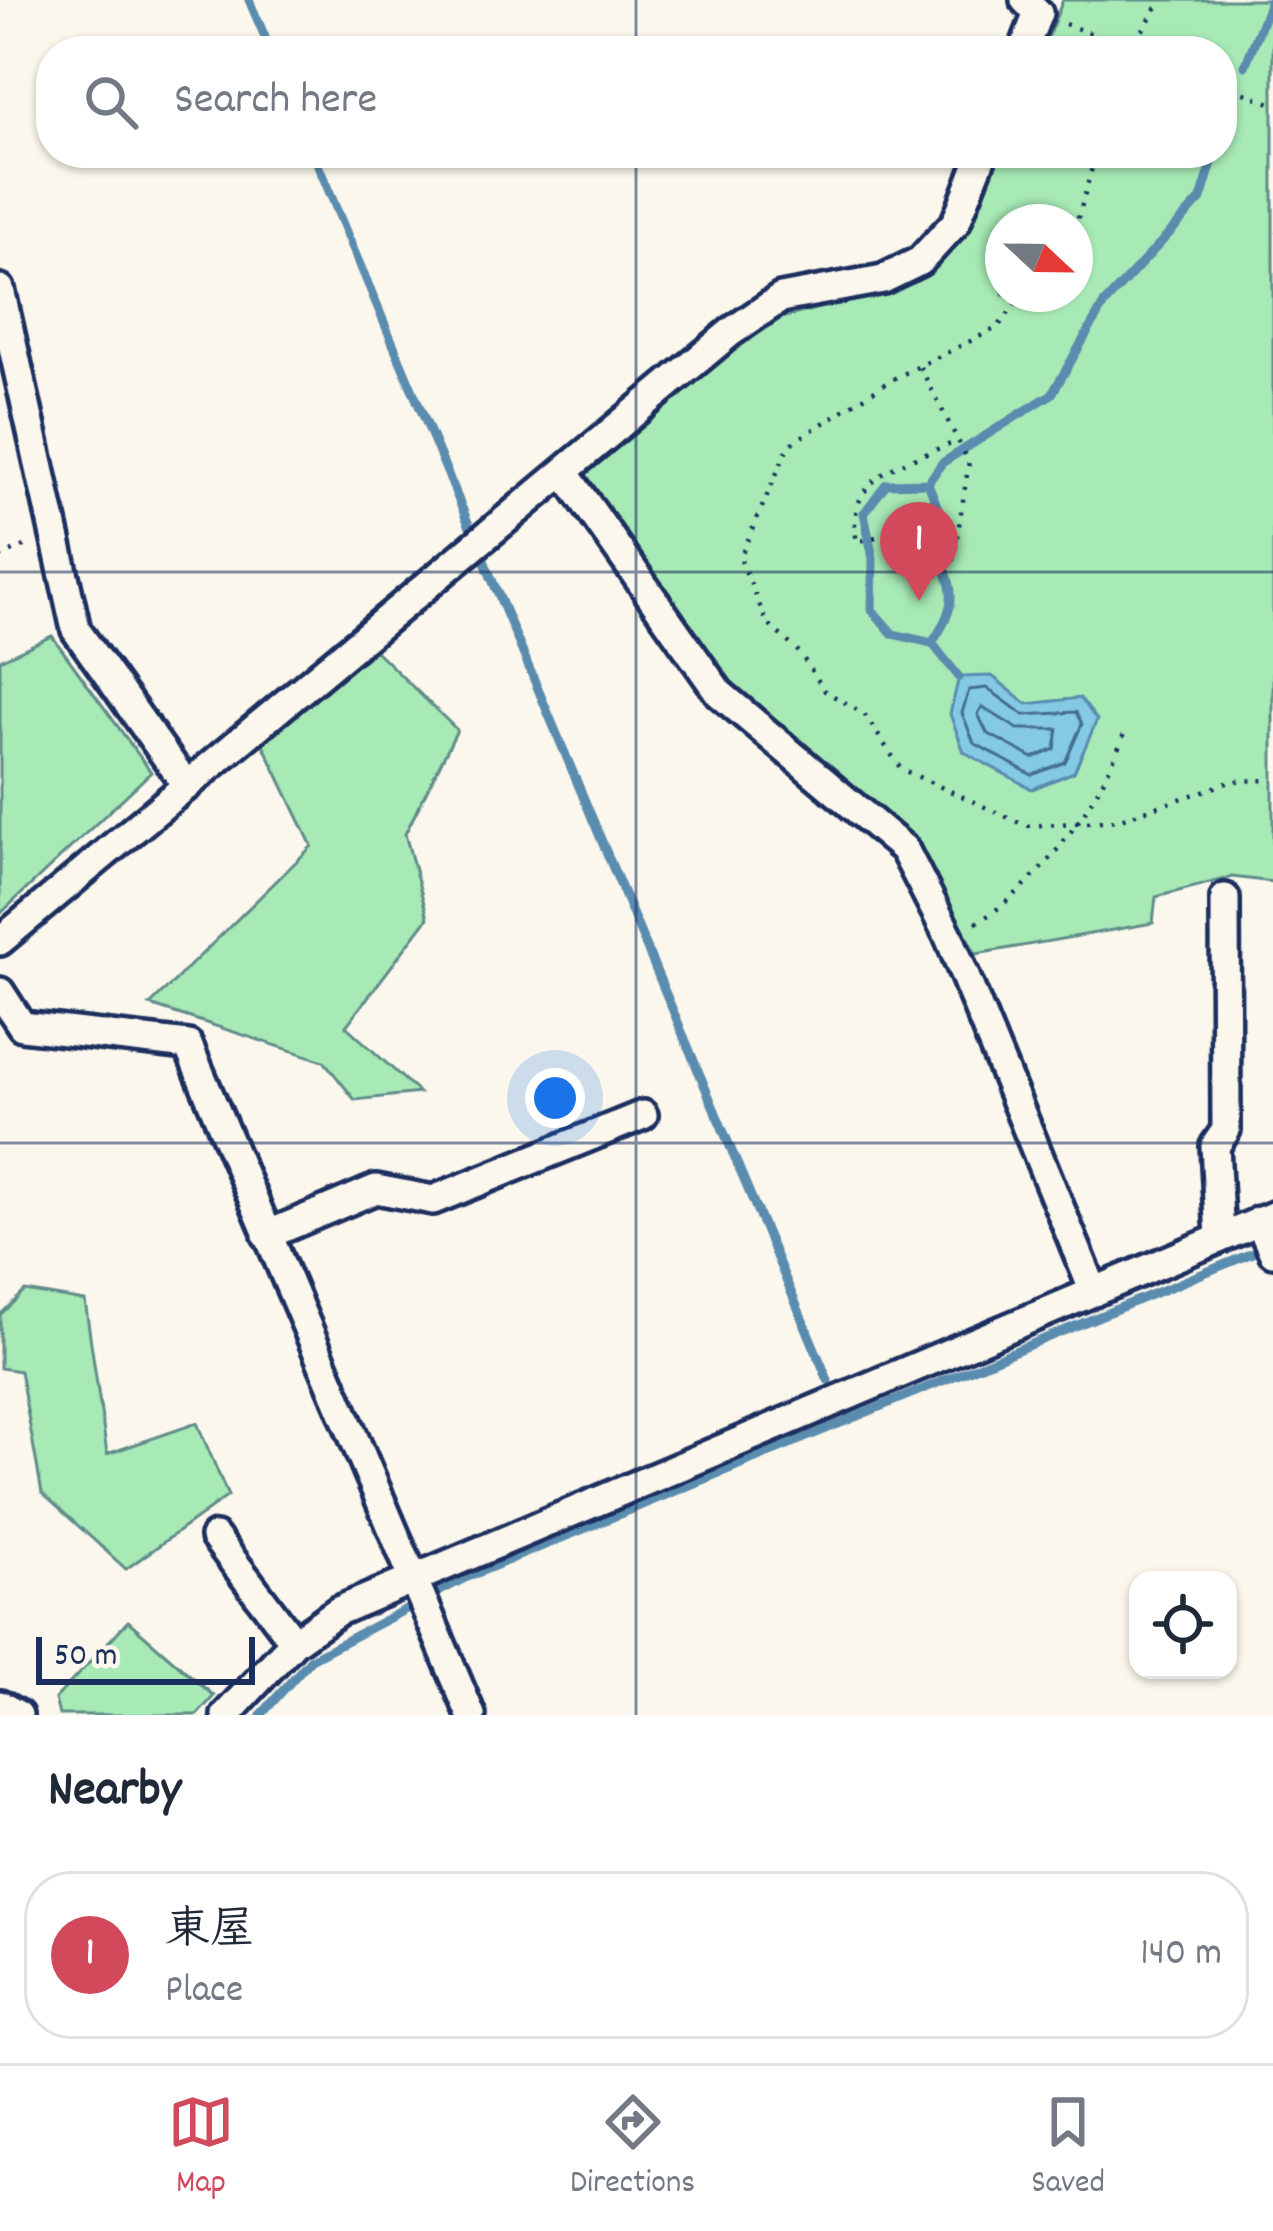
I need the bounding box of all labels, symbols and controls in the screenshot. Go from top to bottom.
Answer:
search box [36,36,1237,168]
icon: search [78,69,144,135]
text: Search here [174,70,377,134]
north arrow [985,204,1093,312]
pin: 1 [880,502,958,601]
your location [525,1068,585,1128]
map controls [1129,1571,1237,1679]
button: locate [1129,1571,1237,1679]
scale bar [36,1631,255,1684]
text: 50 m [54,1634,118,1681]
text: Nearby [48,1757,181,1829]
text: 東屋 [165,1901,255,1965]
text: 1 [86,1928,94,1983]
text: 140 m [1140,1928,1222,1983]
text: Place [165,1965,243,2020]
tab: Map [168,2089,234,2208]
tab: Directions [570,2089,695,2208]
tab: Saved [1031,2089,1105,2208]

